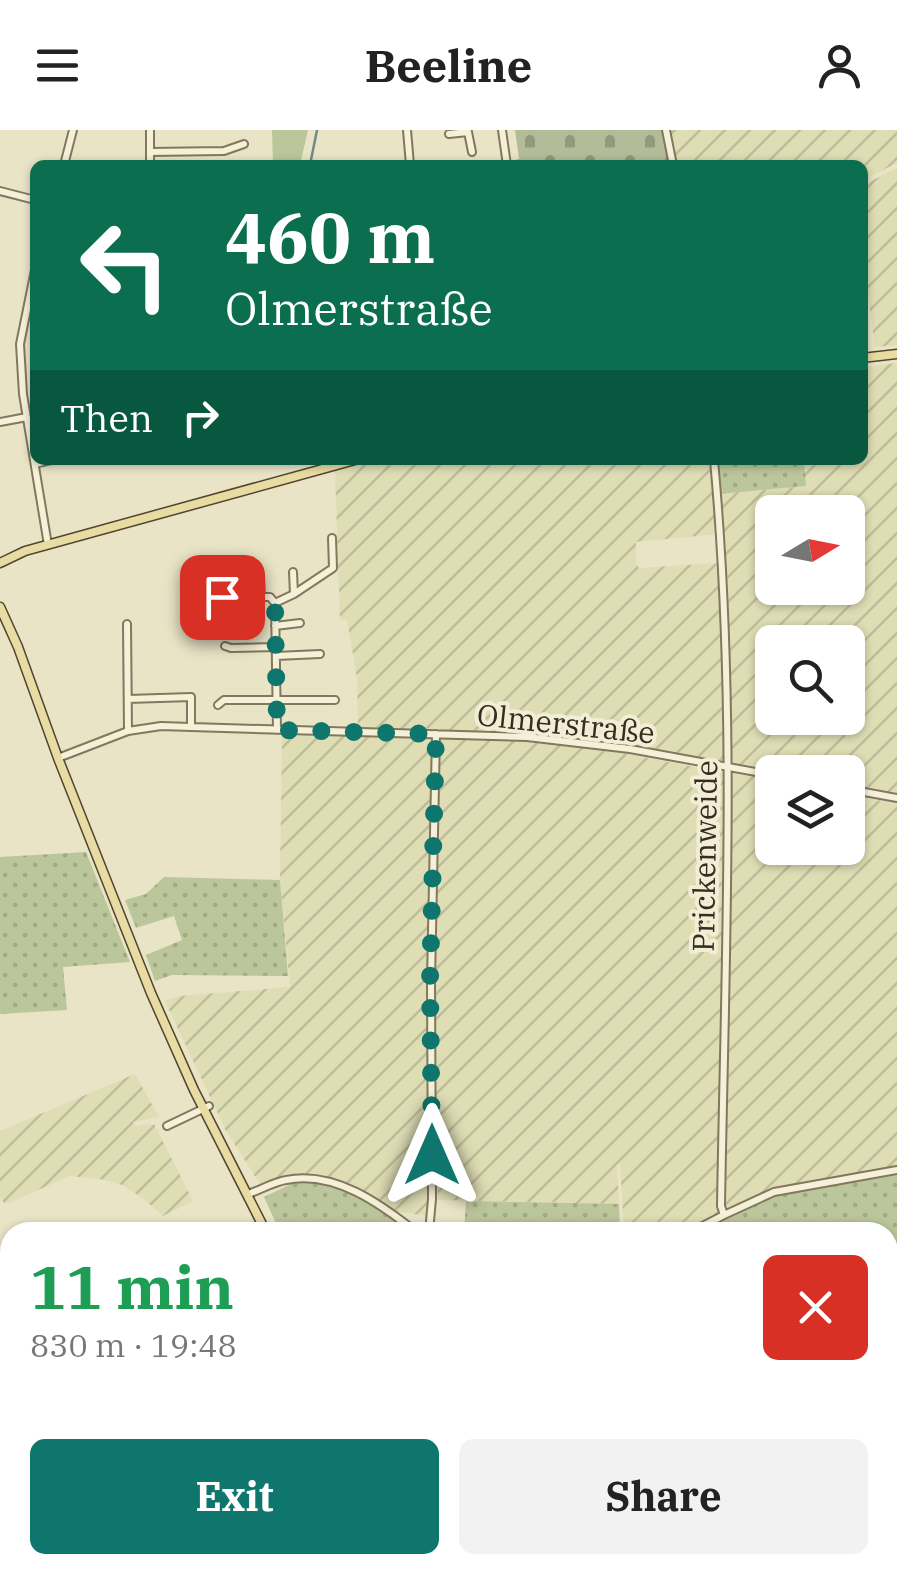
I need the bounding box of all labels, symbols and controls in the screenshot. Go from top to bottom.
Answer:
text: Beeline [365,36,532,94]
icon: menu [30,38,85,93]
icon: person [812,38,867,93]
text: 460 m [225,191,435,282]
icon: left [60,200,190,330]
text: Olmerstraße [225,279,493,337]
icon: right [173,390,228,445]
text: Then [60,393,153,442]
north arrow [755,495,865,605]
map controls [755,495,865,865]
pin [180,555,265,640]
icon: arrive [195,570,250,625]
button: search [755,625,865,735]
street label: Olmerstraße [475,694,657,752]
button: layers [755,755,865,865]
street label: Prickenweide [683,760,725,952]
position arrow [380,1103,484,1207]
text: 11 min [30,1247,234,1326]
button: close [763,1255,868,1360]
text: 830 m · 19:48 [30,1324,237,1366]
button: Exit [30,1439,439,1554]
button: Share [459,1439,868,1554]

